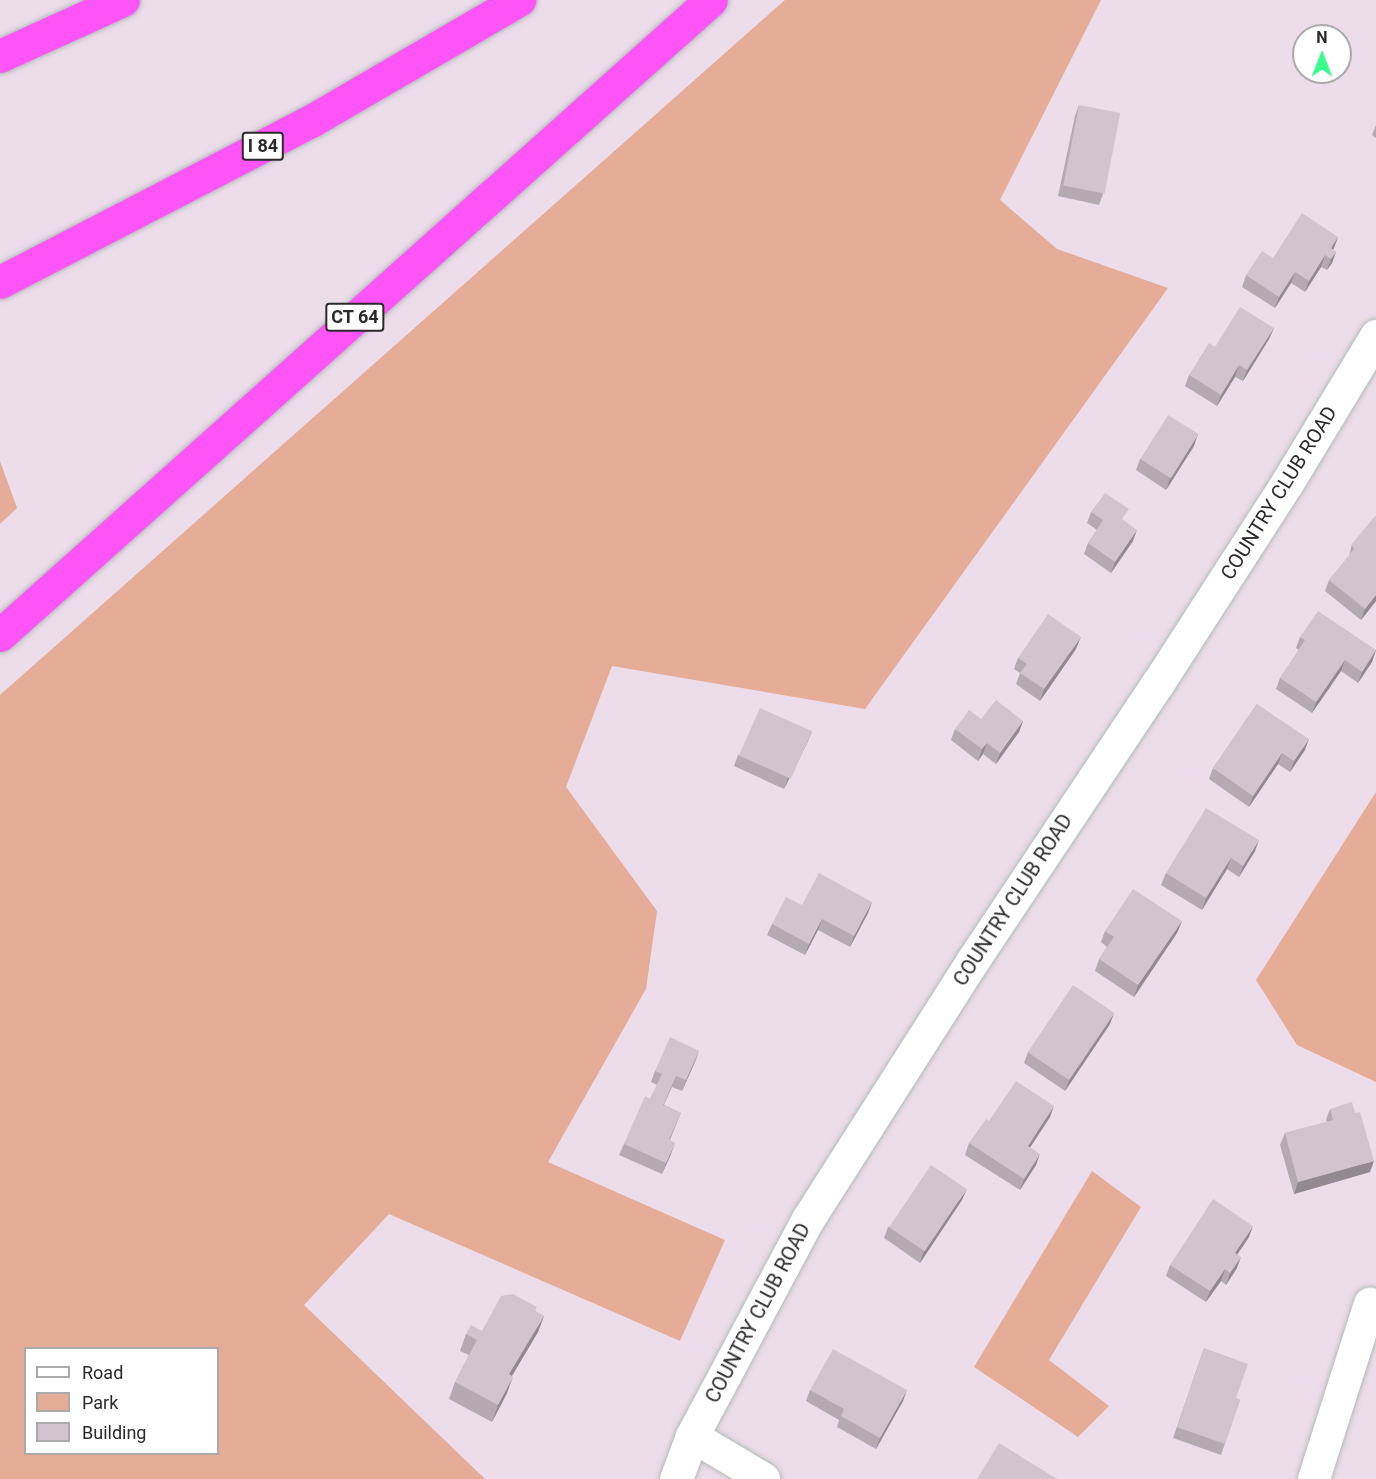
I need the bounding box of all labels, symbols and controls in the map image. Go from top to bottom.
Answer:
north arrow [1292,24,1352,84]
text: N [1316,28,1328,47]
road number: I 84 [240,131,286,161]
road number: CT 64 [325,302,385,332]
street label: COUNTRY CLUB ROAD [1216,402,1342,584]
street label: COUNTRY CLUB ROAD [948,810,1078,990]
street label: COUNTRY CLUB ROAD [700,1219,816,1407]
legend [24,1347,219,1455]
text: Road [82,1362,123,1383]
text: Park [82,1392,118,1413]
text: Building [82,1422,146,1443]

